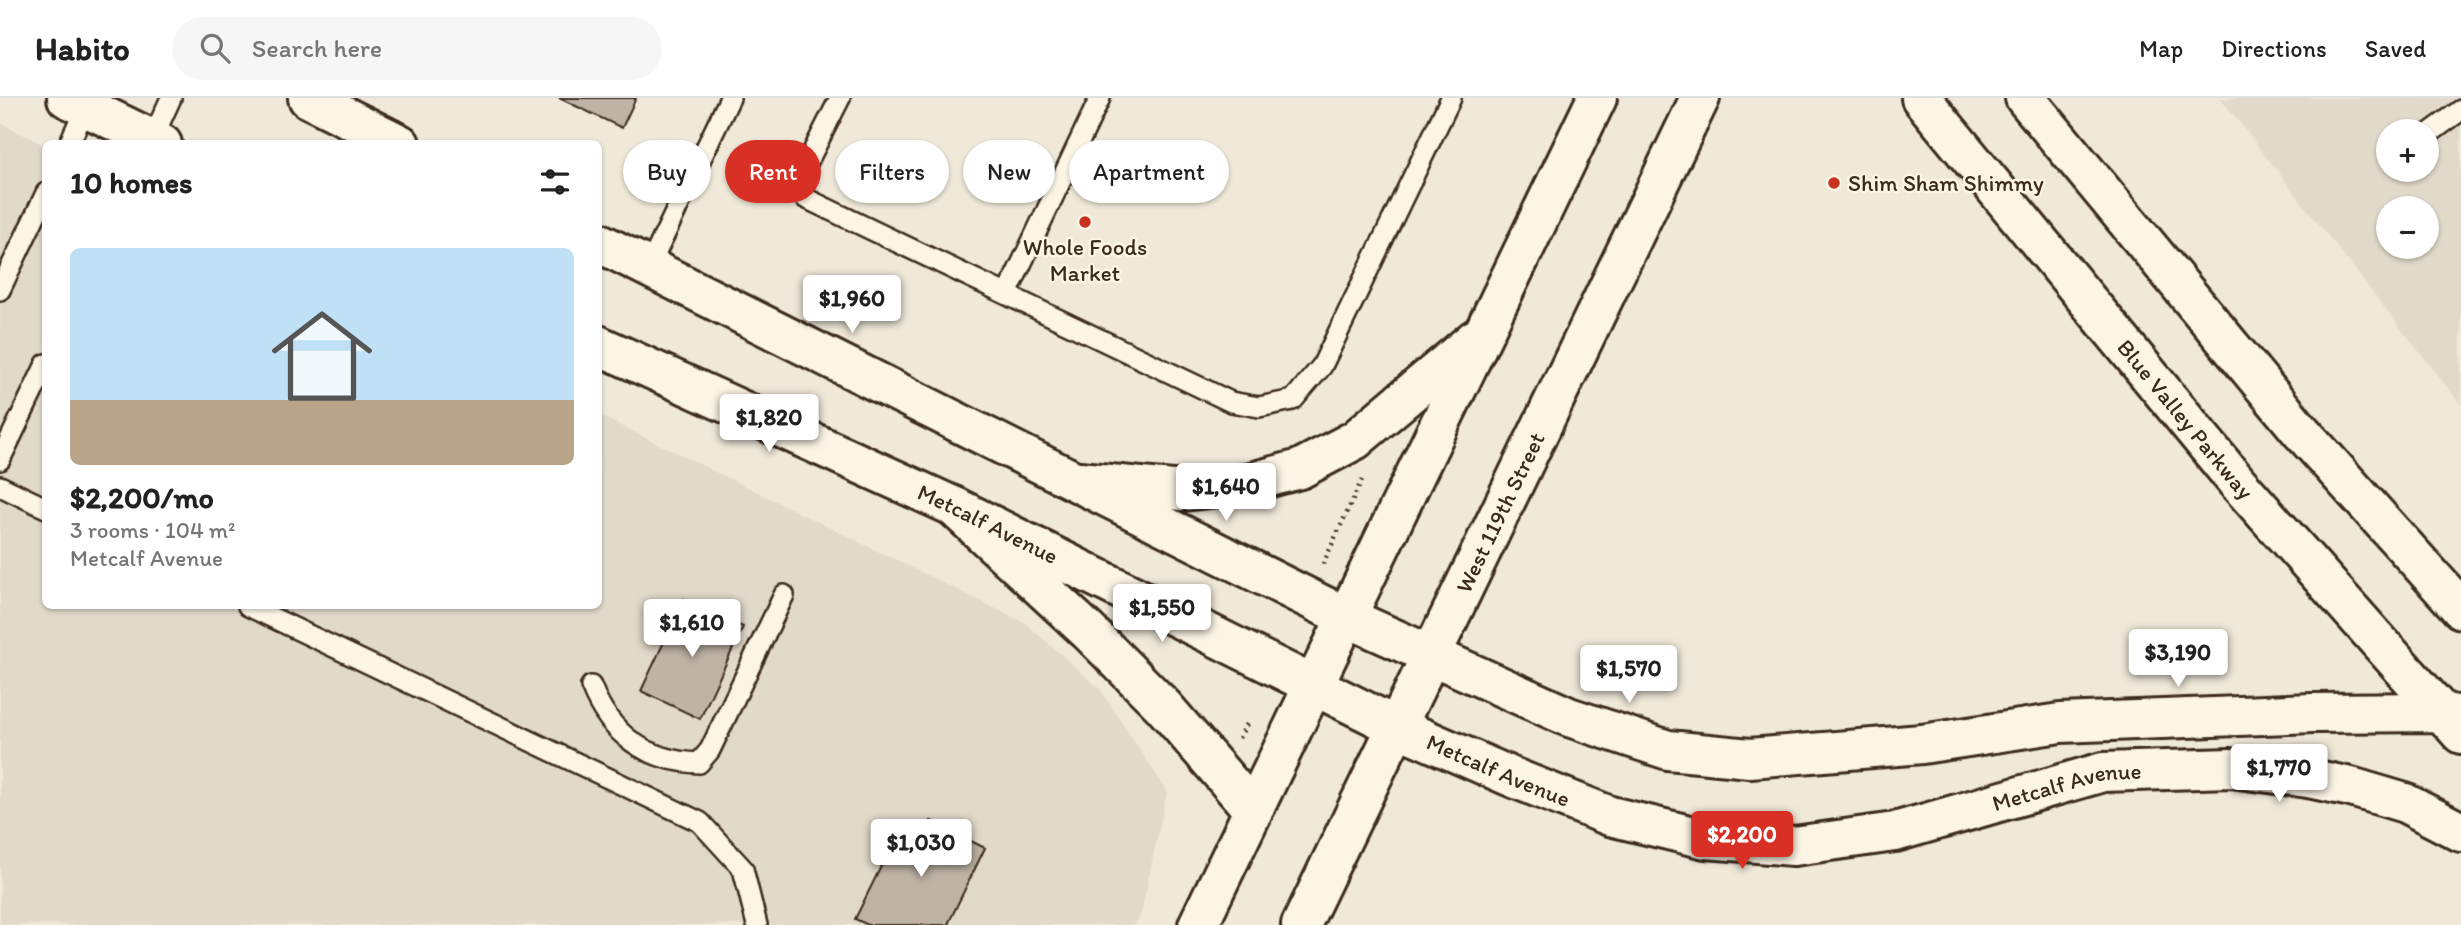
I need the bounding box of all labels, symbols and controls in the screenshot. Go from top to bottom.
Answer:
search box [172,17,662,80]
text: Habito [35,29,130,68]
icon: search [196,29,234,67]
text: Search here [252,32,382,64]
text: Map [2139,34,2183,63]
text: Directions [2221,34,2327,63]
text: Saved [2365,34,2426,63]
map controls [2376,119,2439,259]
button: + [2376,119,2439,182]
chip: Buy [623,140,711,203]
chip: Rent [725,140,821,203]
chip: Filters [835,140,949,203]
chip: New [963,140,1055,203]
chip: Apartment [1069,140,1229,203]
icon: filters [536,163,574,201]
text: 10 homes [70,164,193,201]
place label: Shim Sham Shimmy [1848,169,2044,197]
marker: Shim Sham Shimmy [1826,175,1842,191]
button: − [2376,196,2439,259]
marker: Whole Foods Market [1077,214,1093,230]
place label: Whole Foods Market [1023,233,1147,287]
pin: $1,960 [795,275,909,335]
text: $1,960 [819,284,885,312]
icon: home [259,293,385,419]
street label: Blue Valley Parkway [2111,333,2260,505]
pin: $1,820 [712,394,826,454]
text: $1,820 [736,403,802,431]
street label: West 119th Street [1449,428,1551,597]
pin: $1,640 [1169,464,1283,523]
text: $1,640 [1192,472,1260,500]
street label: Metcalf Avenue [913,478,1063,570]
text: $2,200/mo [70,479,214,516]
text: 3 rooms · 104 m² [70,516,235,544]
text: Metcalf Avenue [70,544,223,572]
pin: $1,550 [1105,584,1219,644]
text: $1,550 [1129,593,1195,621]
pin: $1,610 [635,600,749,659]
text: $1,610 [660,608,724,636]
pin: $3,190 [2121,630,2235,689]
text: $3,190 [2145,638,2211,666]
pin: $1,570 [1572,646,1686,705]
text: $1,570 [1596,654,1662,682]
street label: Metcalf Avenue [1422,728,1574,813]
pin: $1,770 [2222,744,2336,804]
text: $1,770 [2247,753,2311,781]
street label: Metcalf Avenue [1989,757,2142,817]
pin: $2,200 [1685,812,1799,871]
pin: $1,030 [864,820,978,879]
text: $2,200 [1707,820,1777,848]
text: $1,030 [887,828,955,856]

